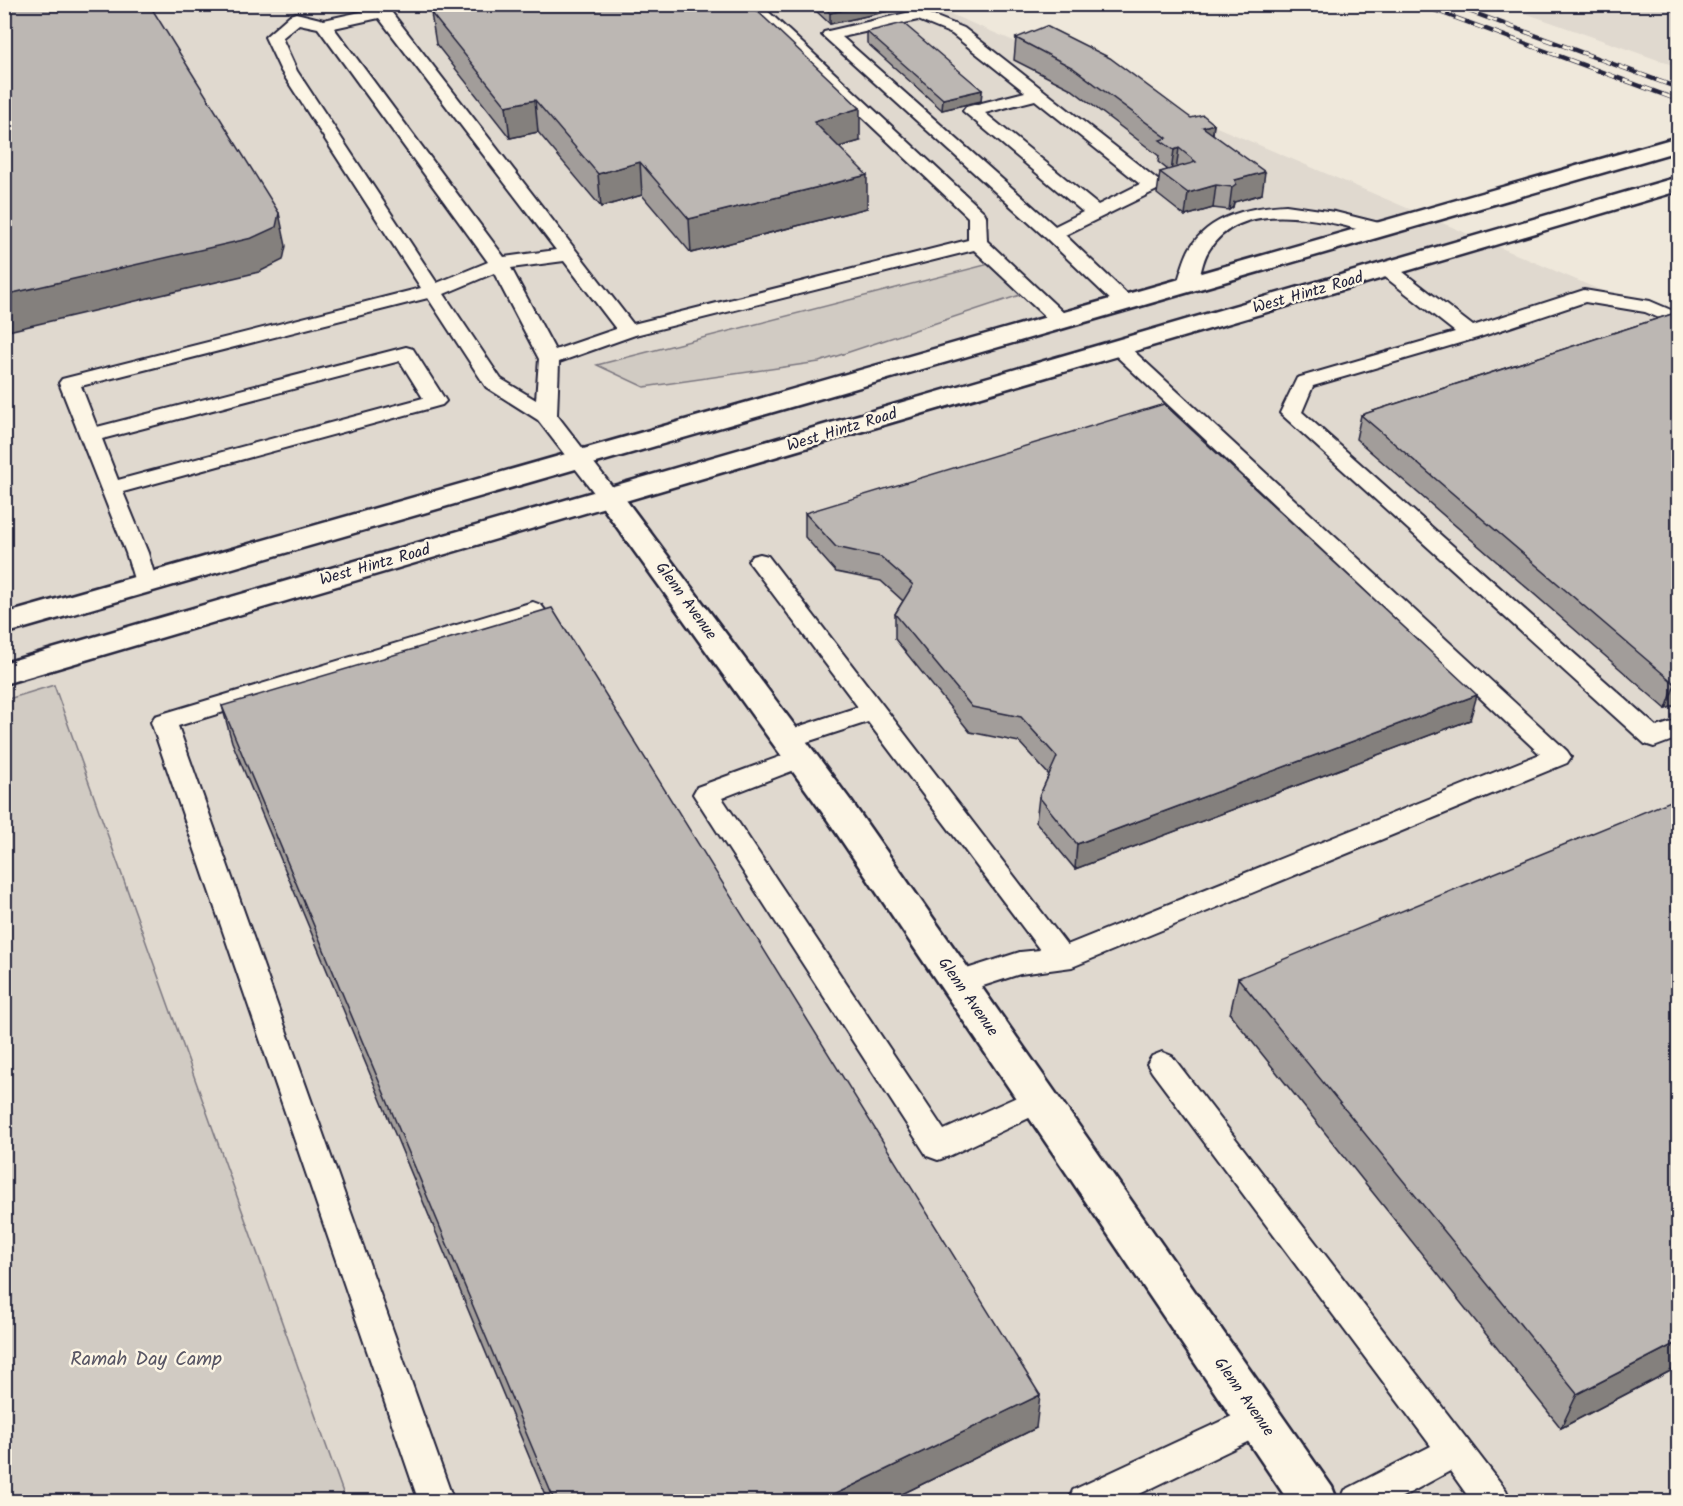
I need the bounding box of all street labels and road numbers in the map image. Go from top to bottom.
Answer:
street label: West Hintz Road [1250,265,1367,321]
street label: West Hintz Road [784,401,901,459]
street label: West Hintz Road [317,537,434,593]
street label: Glenn Avenue [649,557,723,645]
street label: Glenn Avenue [932,952,1004,1042]
street label: Glenn Avenue [1208,1352,1280,1442]

